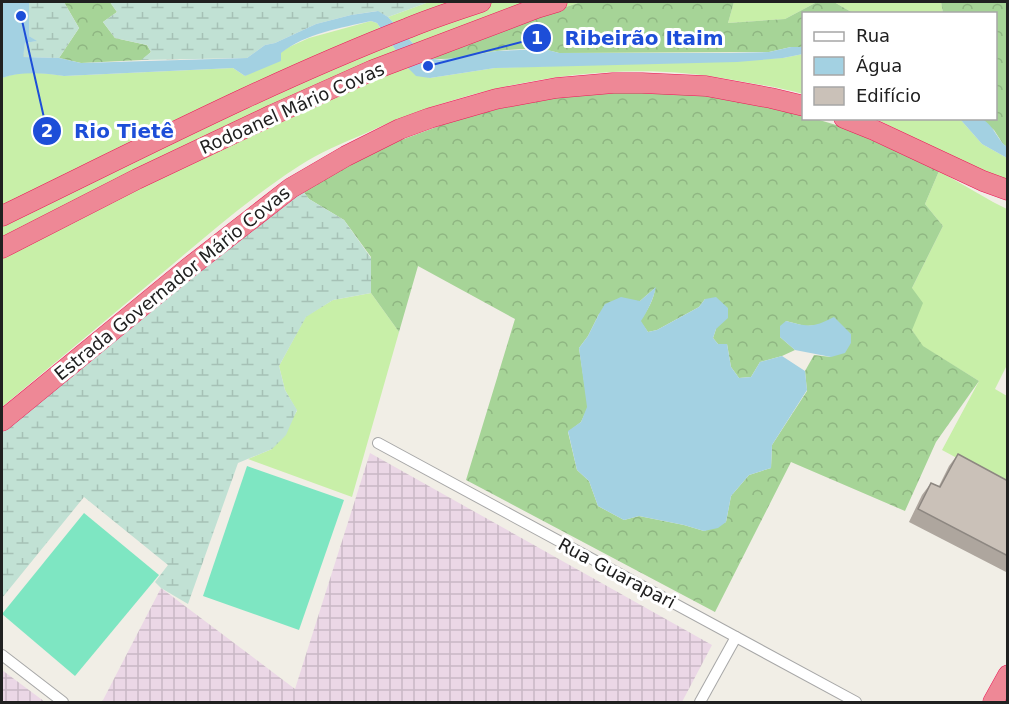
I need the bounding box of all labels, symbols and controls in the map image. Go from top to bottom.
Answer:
legend [802,12,997,120]
callout: Ribeirão Itaim [522,19,736,57]
text: Rua [856,25,890,46]
text: Ribeirão Itaim [564,26,724,50]
text: 1 [531,27,543,48]
text: Água [856,55,902,76]
street label: Rodoanel Mário Covas [196,58,388,158]
text: Edifício [856,85,921,106]
callout: Rio Tietê [32,112,186,150]
text: Rio Tietê [74,119,174,143]
text: 2 [41,120,53,141]
street label: Estrada Governador Mário Covas [50,182,294,384]
street label: Rua Guarapari [555,533,679,613]

